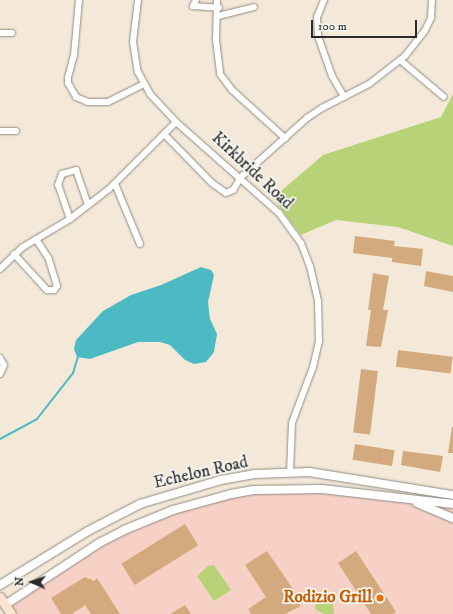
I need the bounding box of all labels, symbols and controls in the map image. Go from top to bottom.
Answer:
scale bar [313,12,419,38]
text: 100 m [318,19,347,34]
street label: Kirkbride Road [207,128,297,214]
street label: Echelon Road [152,452,250,494]
north arrow [12,562,52,602]
text: N [13,577,27,586]
place label: Rodizio Grill [283,588,372,608]
marker: Rodizio Grill [375,593,385,603]

